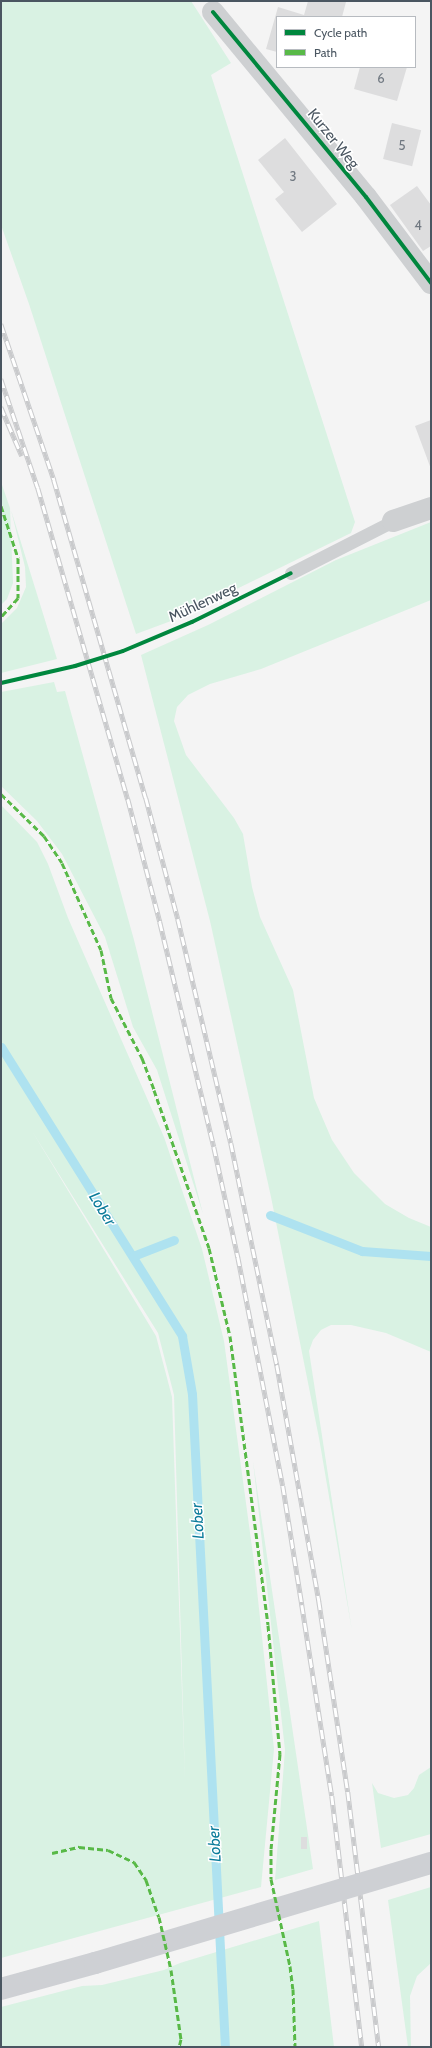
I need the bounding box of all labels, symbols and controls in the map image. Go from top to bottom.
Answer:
legend [276,16,416,68]
text: Cycle path [314,25,367,40]
text: Path [314,45,337,60]
house number: 6 [377,70,385,86]
street label: Kurzer Weg [303,105,363,173]
house number: 5 [398,137,406,153]
house number: 3 [289,168,297,184]
house number: 4 [414,217,422,233]
street label: Mühlenweg [166,579,240,627]
water label: Lober [84,1189,120,1229]
water label: Lober [187,1503,209,1539]
water label: Lober [204,1826,226,1862]

